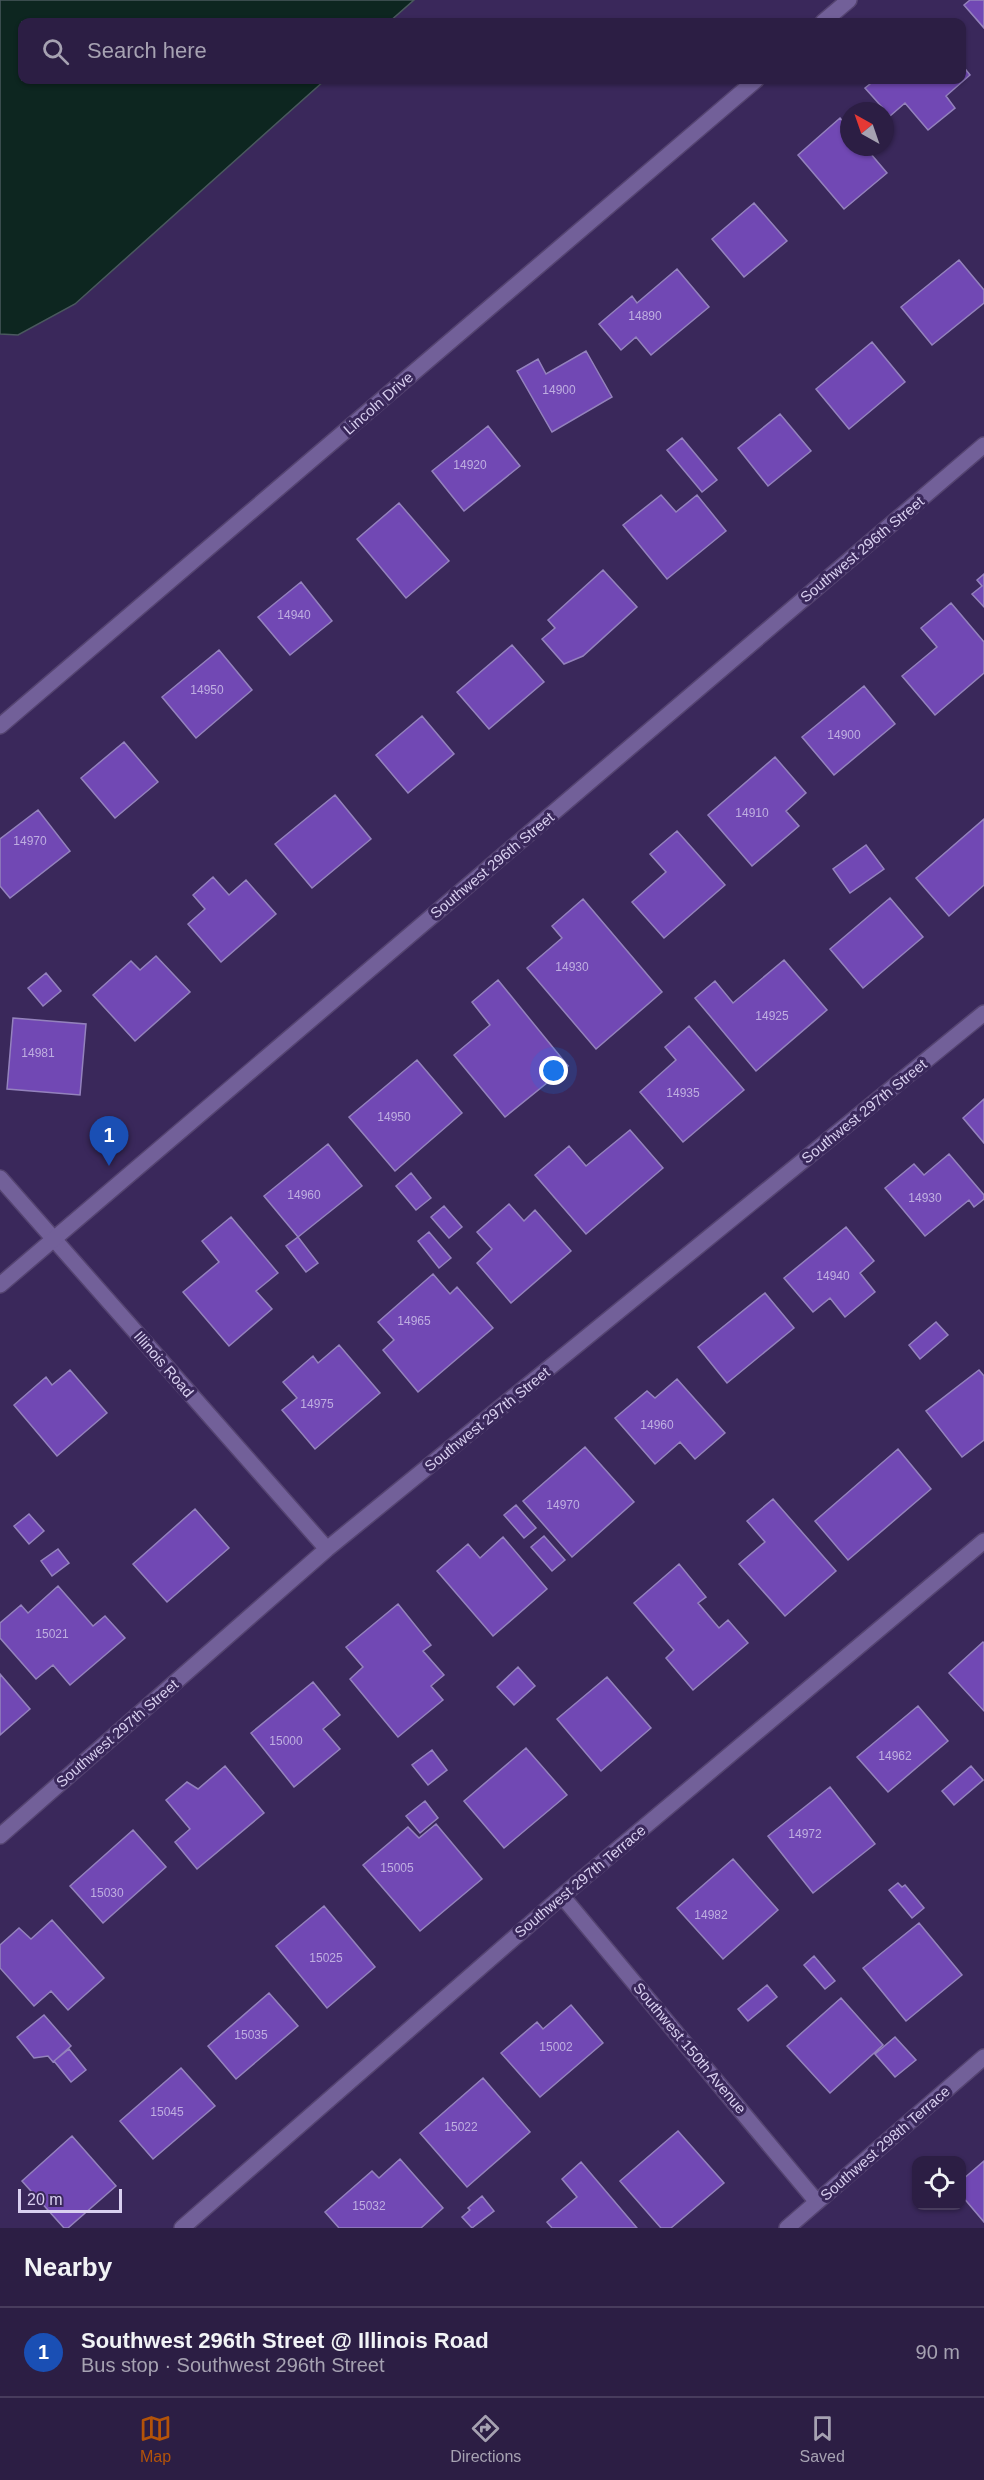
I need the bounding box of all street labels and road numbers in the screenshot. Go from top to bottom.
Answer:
street label: Lincoln Drive [340,368,416,438]
street label: Southwest 296th Street [797,492,928,606]
street label: Southwest 296th Street [427,808,558,922]
street label: Southwest 297th Street [798,1055,931,1167]
street label: Illinois Road [131,1328,197,1400]
street label: Southwest 297th Street [421,1363,554,1475]
street label: Southwest 297th Street [53,1675,182,1791]
street label: Southwest 297th Terrace [511,1821,649,1941]
street label: Southwest 150th Avenue [630,1979,750,2117]
street label: Southwest 298th Terrace [817,2082,953,2204]

